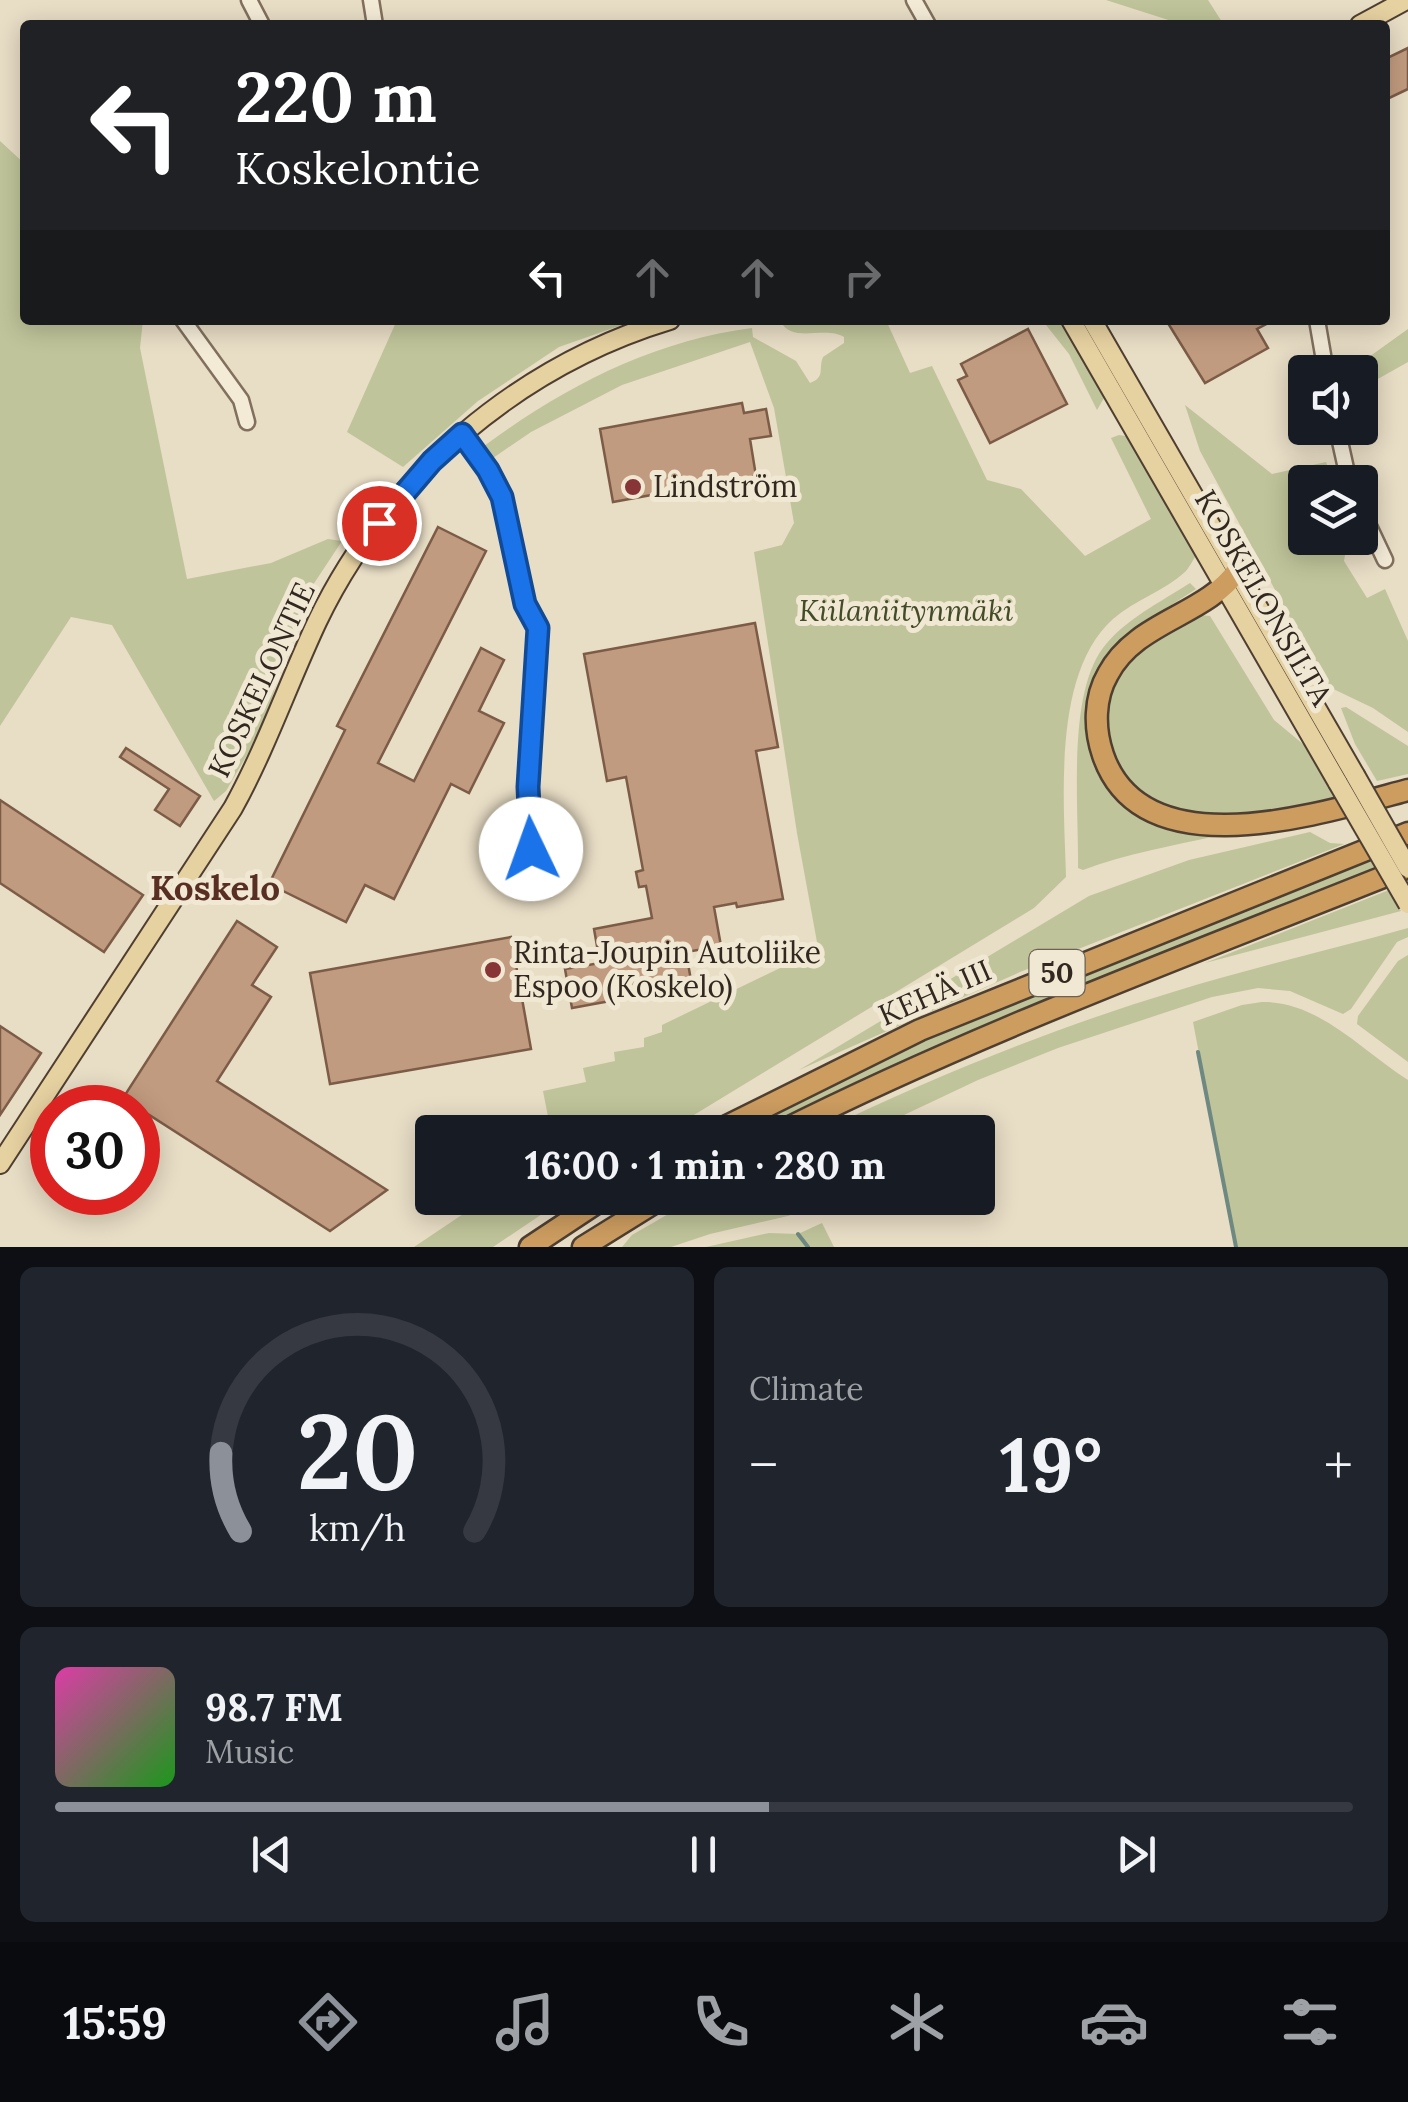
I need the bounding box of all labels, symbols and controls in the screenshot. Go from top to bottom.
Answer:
text: 220 m [235,52,437,141]
icon: left [70,60,200,190]
text: Koskelontie [235,139,480,196]
icon: left [520,250,575,305]
icon: ahead [625,250,680,305]
icon: ahead [730,250,785,305]
icon: right [835,250,890,305]
map controls [1288,355,1378,555]
button: sound [1288,355,1378,445]
button: layers [1288,465,1378,555]
place label: Lindström [653,467,798,505]
marker: Lindström [622,476,644,498]
pin [337,481,422,566]
street label: KOSKELONSILTA [1187,483,1342,713]
icon: arrive [352,496,407,551]
street label: KOSKELONTIE [199,576,323,783]
park label: Kiilaniitynmäki [799,591,1014,629]
position arrow [479,797,583,901]
district label: Koskelo [150,865,280,910]
place label: Rinta-Joupin Autoliike Espoo (Koskelo) [513,933,821,1006]
street label: KEHÄ III [872,950,997,1034]
road number: 50 [1030,950,1084,996]
marker: Rinta-Joupin Autoliike Espoo (Koskelo) [482,959,504,981]
speed limit sign: 30 [30,1085,160,1215]
text: 16:00 · 1 min · 280 m [525,1141,885,1189]
text: Climate [749,1368,864,1409]
text: 20 [296,1384,418,1517]
text: 19° [1000,1417,1102,1513]
text: − [749,1430,778,1500]
text: + [1324,1430,1353,1500]
text: km/h [309,1505,405,1551]
text: 98.7 FM [205,1683,343,1731]
text: Music [205,1731,294,1772]
icon: previous [244,1827,299,1882]
icon: pause [676,1827,731,1882]
icon: next [1109,1827,1164,1882]
icon: directions [293,1987,363,2057]
icon: music [490,1987,560,2057]
icon: phone [686,1987,756,2057]
icon: climate [882,1987,952,2057]
icon: car [1079,1987,1149,2057]
icon: filters [1275,1987,1345,2057]
text: 15:59 [63,1994,167,2051]

